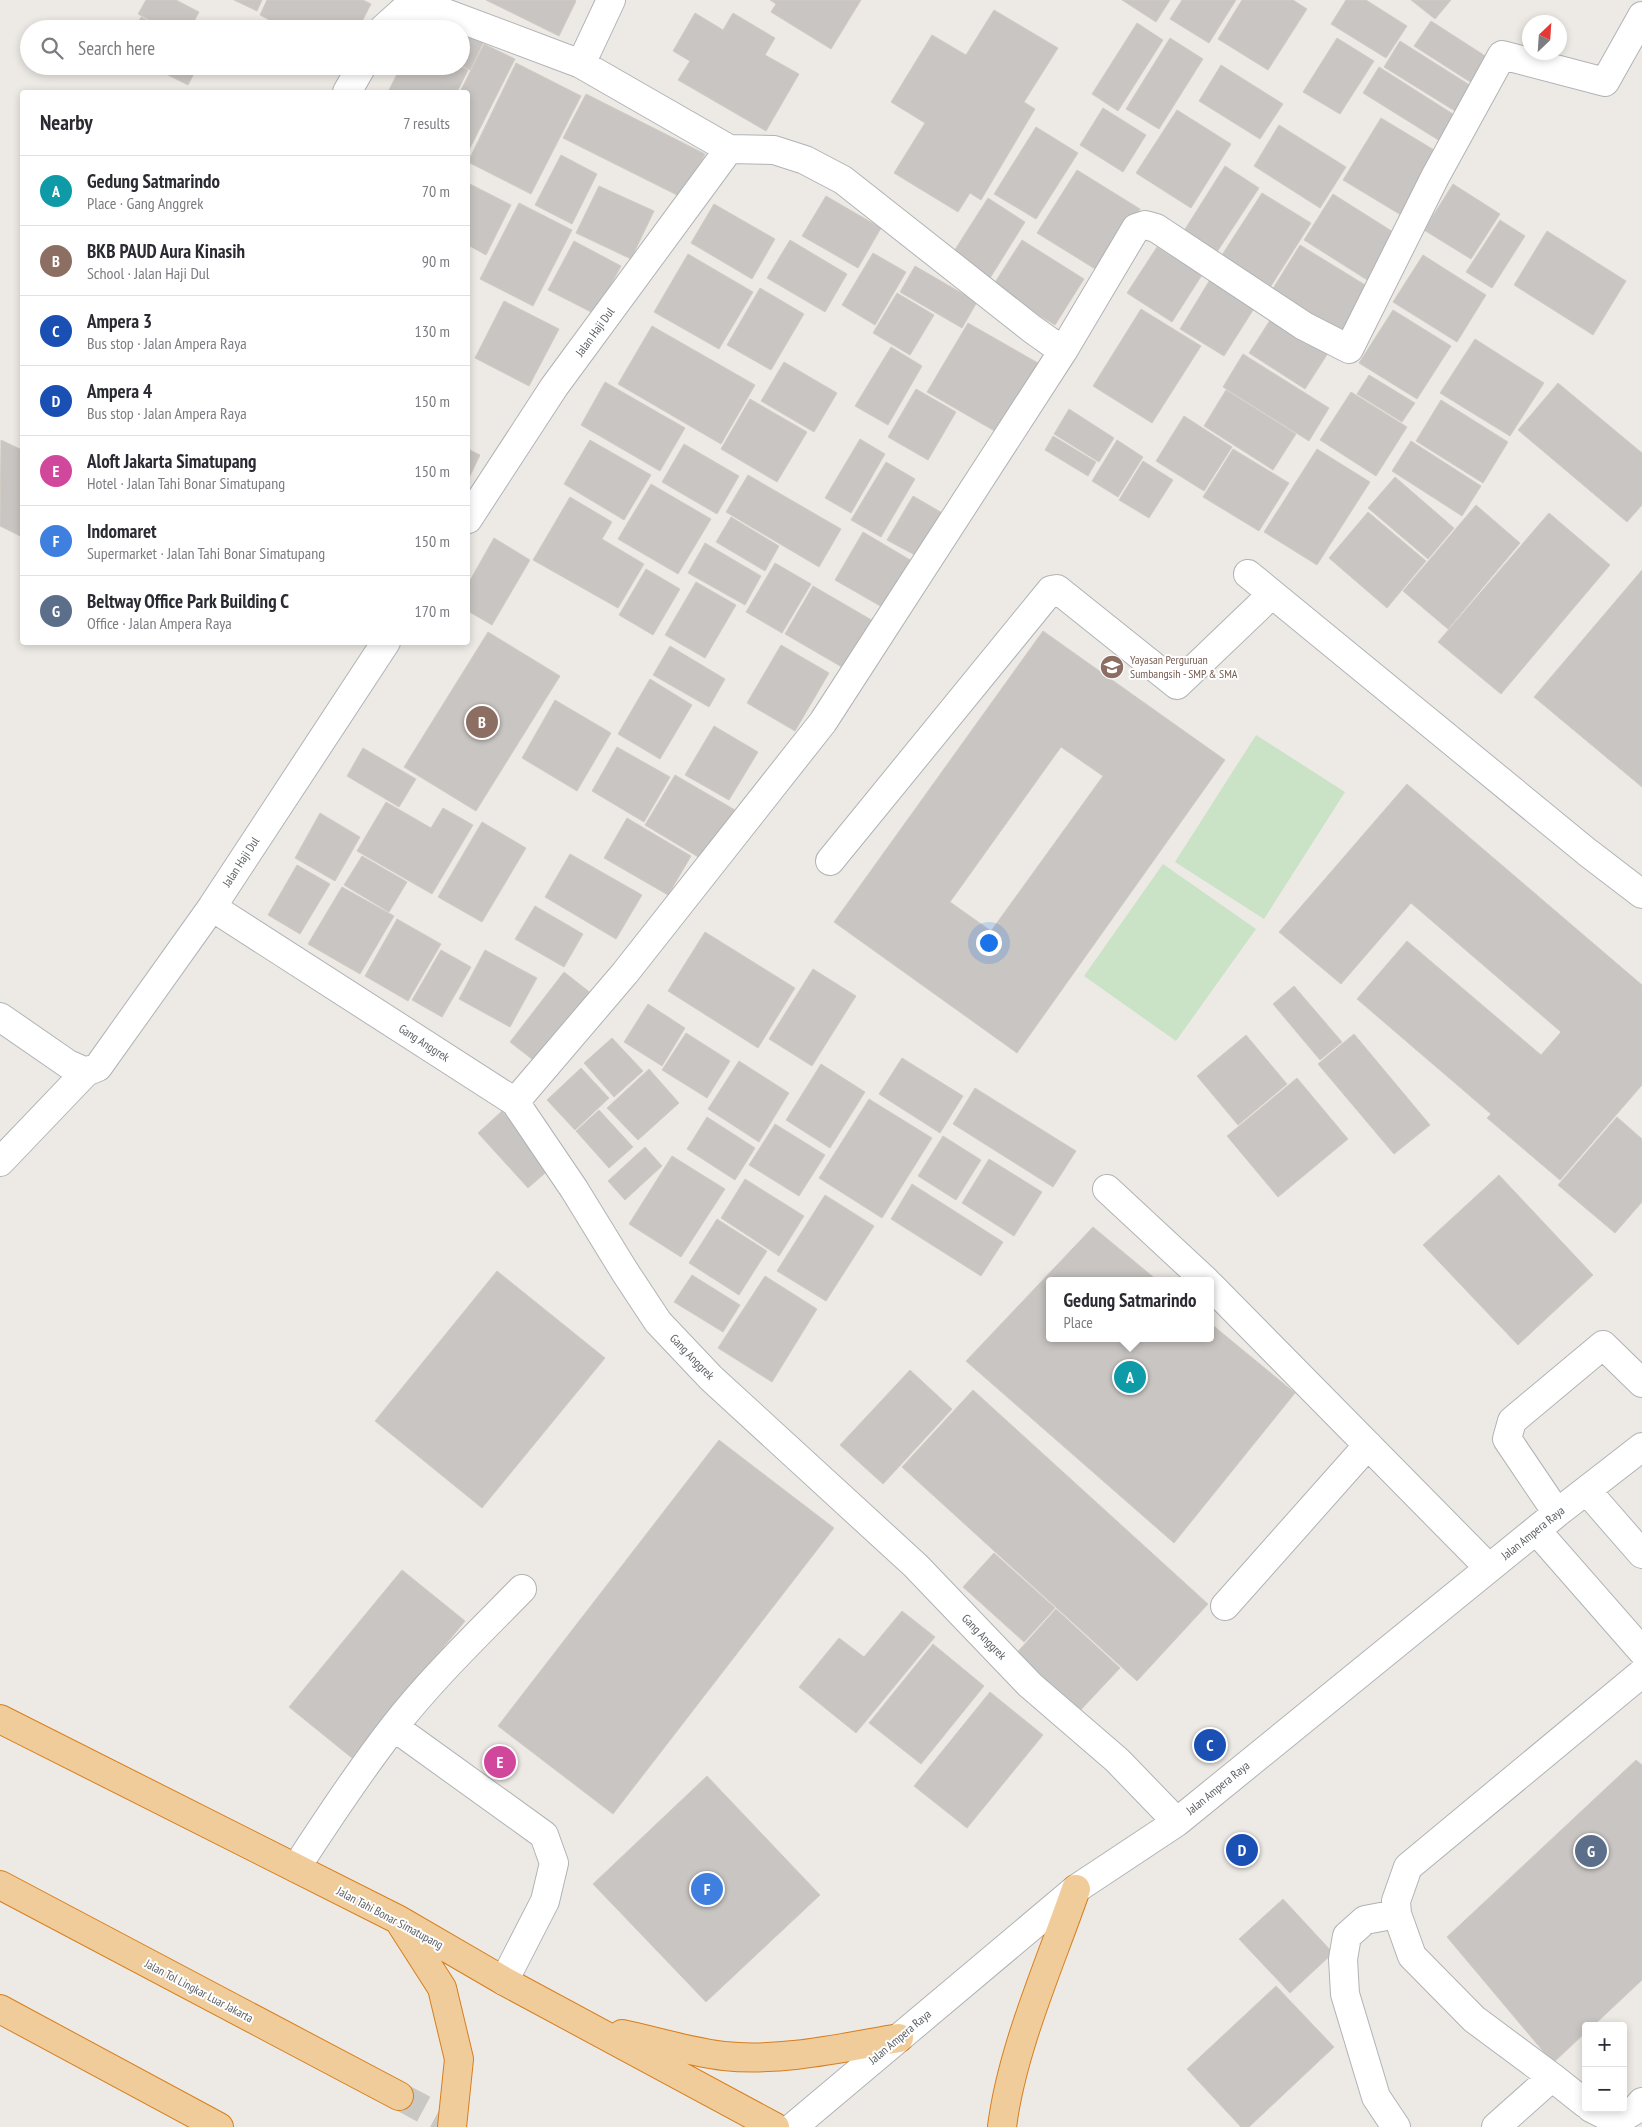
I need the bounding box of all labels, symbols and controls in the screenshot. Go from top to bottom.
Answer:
north arrow [1522,15,1567,60]
search box [20,20,470,75]
icon: search [38,34,66,62]
text: Search here [78,36,155,60]
text: Nearby [40,109,93,136]
text: 7 results [403,113,450,133]
text: Gedung Satmarindo [87,169,220,193]
text: A [52,181,60,201]
text: 70 m [422,181,450,201]
text: Place · Gang Anggrek [87,193,203,213]
text: BKB PAUD Aura Kinasih [87,239,245,263]
text: B [52,251,60,271]
text: 90 m [422,251,450,271]
text: School · Jalan Haji Dul [87,263,209,283]
street label: Jalan Haji Dul [571,304,617,360]
text: Ampera 3 [87,309,152,333]
text: C [52,321,60,341]
text: 130 m [415,321,450,341]
text: Bus stop · Jalan Ampera Raya [87,333,247,353]
text: Ampera 4 [87,379,152,403]
text: D [52,391,60,411]
text: 150 m [415,391,450,411]
text: Bus stop · Jalan Ampera Raya [87,403,247,423]
text: Aloft Jakarta Simatupang [87,449,256,473]
text: E [53,461,59,481]
text: 150 m [415,461,450,481]
text: Hotel · Jalan Tahi Bonar Simatupang [87,473,285,493]
text: Indomaret [87,519,157,543]
text: F [53,531,59,551]
text: 150 m [415,531,450,551]
text: Supermarket · Jalan Tahi Bonar Simatupang [87,543,325,563]
text: Beltway Office Park Building C [87,589,289,613]
text: G [52,601,60,621]
text: 170 m [415,601,450,621]
text: Office · Jalan Ampera Raya [87,613,232,633]
place label: Yayasan Perguruan Sumbangsih - SMP & SMA [1130,652,1238,681]
school or university icon: Yayasan Perguruan Sumbangsih - SMP & SMA [1099,654,1125,680]
pin: B [466,703,498,741]
street label: Jalan Haji Dul [218,834,262,890]
your location [976,930,1002,956]
street label: Gang Anggrek [396,1021,453,1065]
popup [1046,1277,1214,1342]
text: Gedung Satmarindo [1064,1288,1196,1312]
text: Place [1064,1312,1093,1332]
street label: Gang Anggrek [667,1331,718,1383]
pin: A [1114,1358,1146,1396]
street label: Jalan Ampera Raya [1497,1502,1567,1563]
street label: Gang Anggrek [959,1611,1010,1663]
pin: C [1194,1726,1226,1764]
pin: E [484,1743,516,1781]
street label: Jalan Ampera Raya [1182,1757,1252,1818]
pin: D [1226,1831,1258,1869]
pin: G [1575,1832,1607,1870]
pin: F [691,1870,723,1908]
street label: Jalan Tahi Bonar Simatupang [334,1883,446,1952]
street label: Jalan Tol Lingkar Luar Jakarta [142,1955,256,2025]
street label: Jalan Ampera Raya [865,2006,934,2068]
map controls [1582,2022,1627,2112]
button: + [1582,2022,1627,2067]
button: − [1582,2067,1627,2112]

